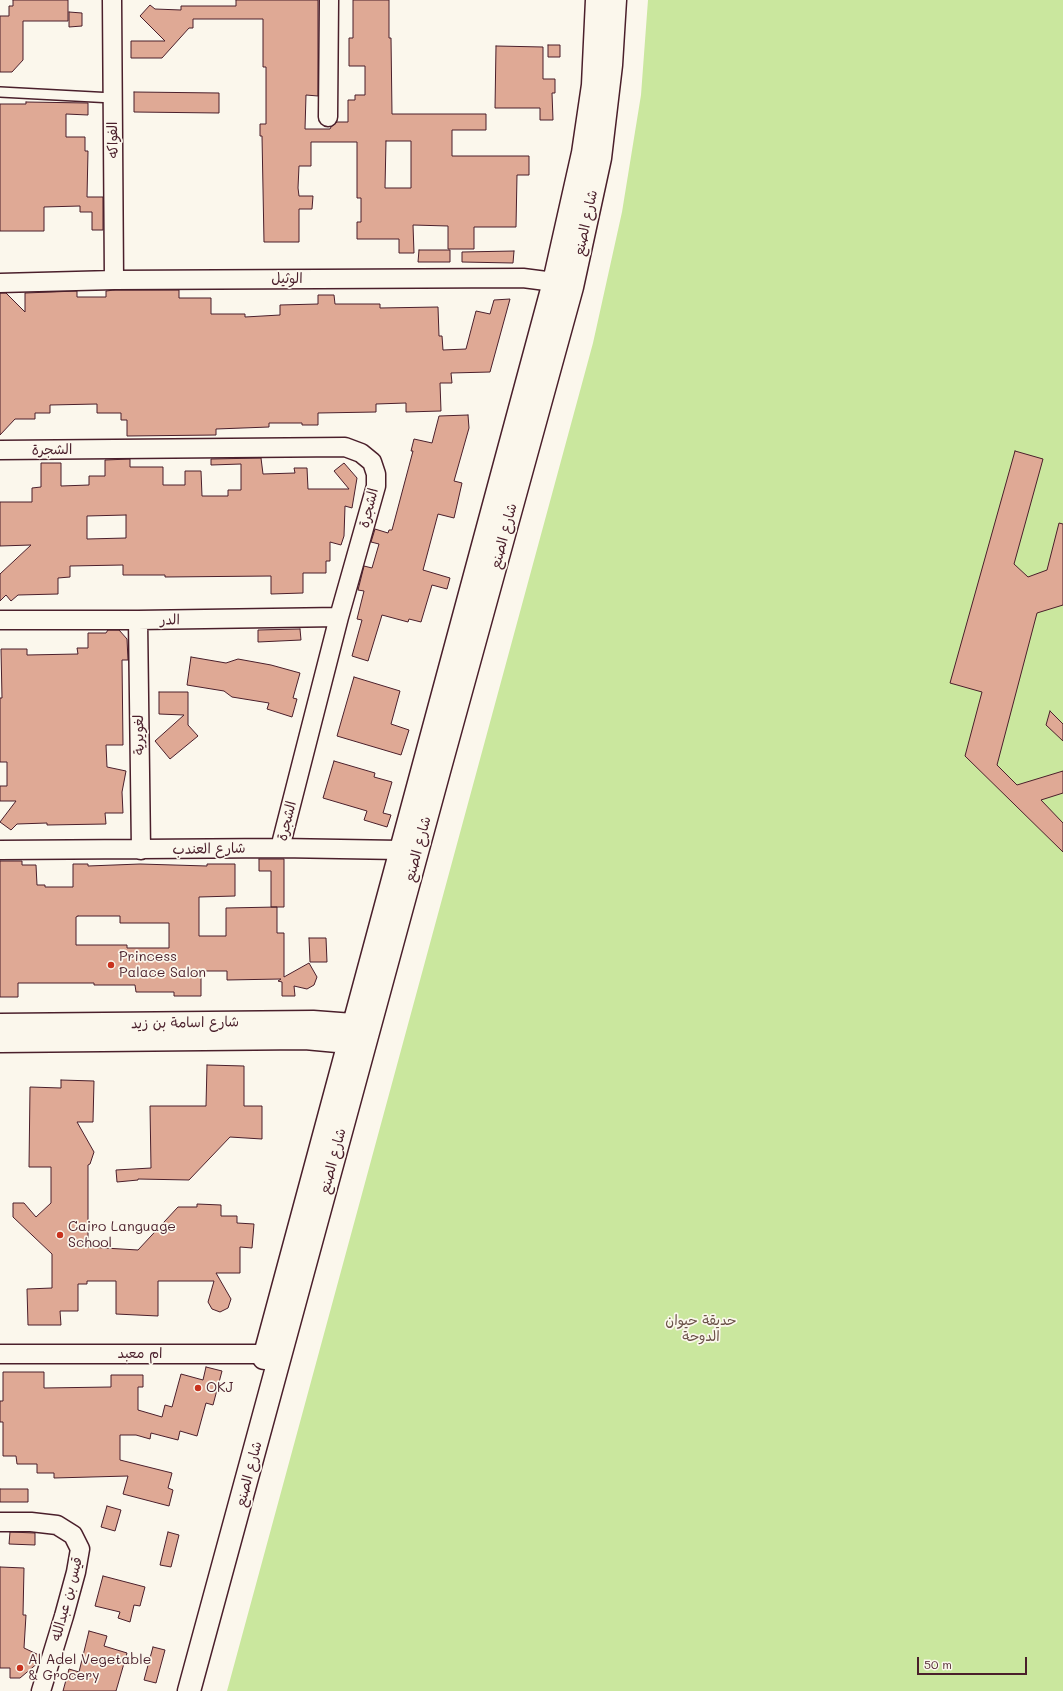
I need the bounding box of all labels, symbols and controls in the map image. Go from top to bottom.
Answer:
street label: الفواكه [104,121,122,159]
street label: شارع الصنع [571,189,601,257]
street label: الوثيل [271,271,303,287]
street label: الشجرة [32,441,72,459]
street label: الشجرة [356,486,382,530]
street label: شارع الصنع [487,502,521,570]
street label: الدر [160,611,180,629]
street label: لغويرية [130,715,148,755]
street label: الشجرة [274,799,300,843]
street label: شارع الصنع [401,815,435,883]
street label: شارع العندب [172,840,246,858]
place label: Princess Palace Salon [119,949,206,982]
marker: Princess Palace Salon [106,960,116,970]
street label: شارع اسامة بن زيد [131,1014,239,1032]
street label: شارع الصنع [316,1127,350,1195]
place label: Cairo Language School [68,1219,176,1252]
marker: Cairo Language School [55,1230,65,1240]
park label: حديقة حيوان الدوحة [665,1313,737,1346]
street label: ام معبد [118,1346,162,1362]
place label: OKJ [206,1380,233,1396]
marker: OKJ [193,1383,203,1393]
street label: شارع الصنع [232,1440,266,1508]
street label: قيس بن عبدالله [48,1555,86,1643]
scale bar [919,1649,1029,1675]
place label: Al Adel Vegetable & Grocery [28,1652,151,1684]
text: 50 m [924,1656,952,1672]
marker: Al Adel Vegetable & Grocery [15,1663,25,1673]

